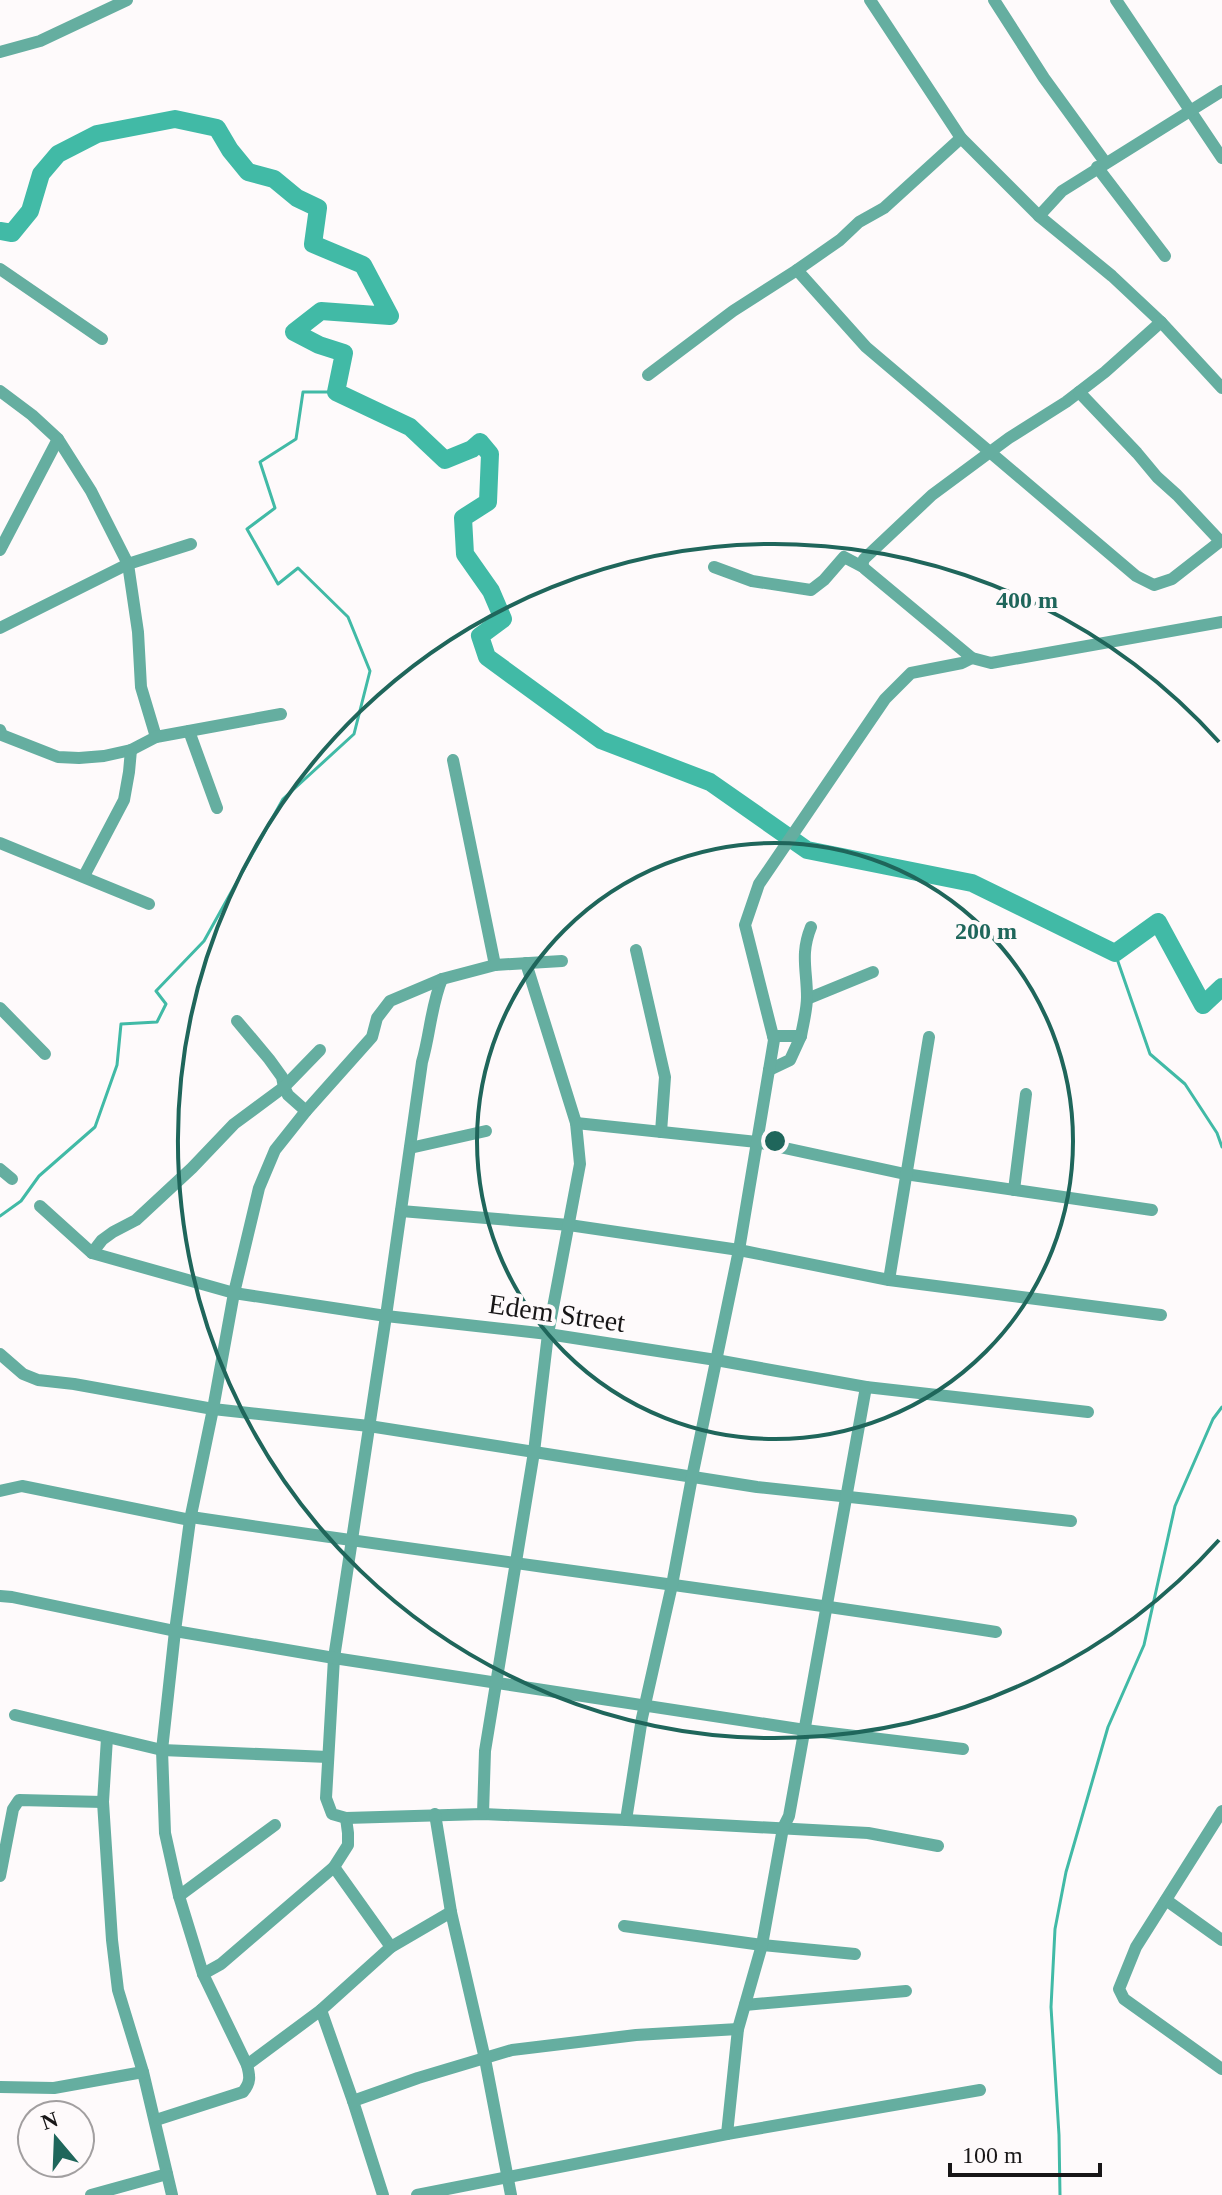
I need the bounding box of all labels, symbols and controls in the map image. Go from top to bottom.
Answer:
text: 400 m [996,587,1058,613]
text: 200 m [955,918,1017,944]
centre of rings [761,1127,789,1155]
street label: Edem Street [487,1288,628,1338]
north arrow [16,2099,96,2179]
text: N [38,2106,61,2135]
scale bar [950,2127,1100,2177]
text: 100 m [962,2142,1023,2168]

